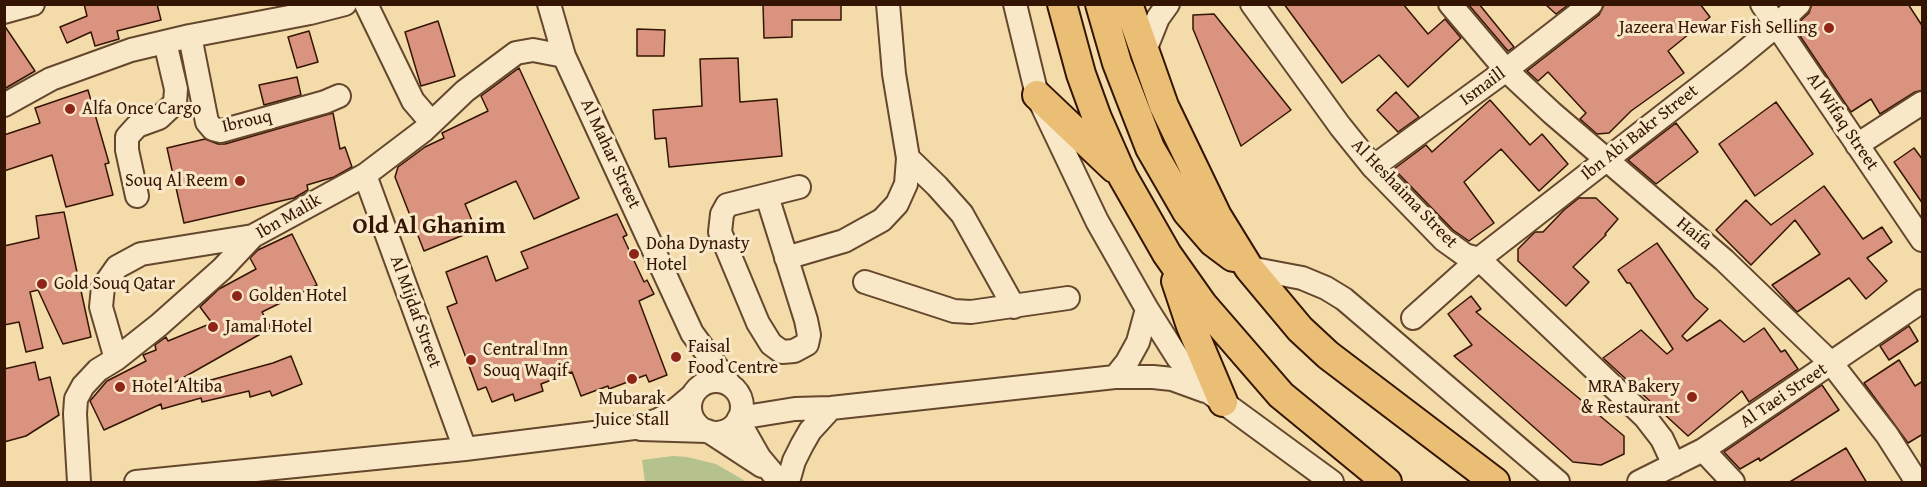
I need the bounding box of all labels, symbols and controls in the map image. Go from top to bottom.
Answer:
place label: Jazeera Hewar Fish Selling [1619,17,1817,39]
marker: Jazeera Hewar Fish Selling [1822,21,1836,35]
street label: Ismaill [1456,63,1510,111]
street label: Al Wifaq Street [1801,69,1883,175]
street label: Ibn Abi Bakr Street [1577,80,1703,186]
street label: Al Mahar Street [575,96,645,212]
place label: Alfa Once Cargo [82,98,201,120]
marker: Alfa Once Cargo [63,102,77,116]
street label: Ibrouq [220,106,274,138]
street label: Al Heshaima Street [1346,135,1462,253]
place label: Souq Al Reem [125,170,228,192]
marker: Souq Al Reem [233,174,247,188]
street label: Ibn Malik [253,190,325,244]
district label: Old Al Ghanim [353,213,505,241]
street label: Haifa [1672,213,1716,255]
place label: Doha Dynasty Hotel [646,233,750,276]
marker: Doha Dynasty Hotel [627,247,641,261]
street label: Al Mijdaf Street [385,253,445,371]
place label: Gold Souq Qatar [54,273,175,295]
marker: Gold Souq Qatar [35,277,49,291]
place label: Golden Hotel [249,285,347,307]
marker: Golden Hotel [230,289,244,303]
place label: Jamal Hotel [225,316,312,338]
marker: Jamal Hotel [206,320,220,334]
place label: Faisal Food Centre [688,336,778,378]
place label: Central Inn Souq Waqif [483,339,568,382]
marker: Faisal Food Centre [669,350,683,364]
marker: Central Inn Souq Waqif [464,353,478,367]
street label: Al Taei Street [1736,359,1832,433]
marker: Mubarak Juice Stall [625,372,639,386]
place label: Hotel Altiba [132,376,222,398]
place label: MRA Bakery & Restaurant [1581,376,1680,418]
marker: Hotel Altiba [113,380,127,394]
place label: Mubarak Juice Stall [595,388,669,430]
marker: MRA Bakery & Restaurant [1685,390,1699,404]

